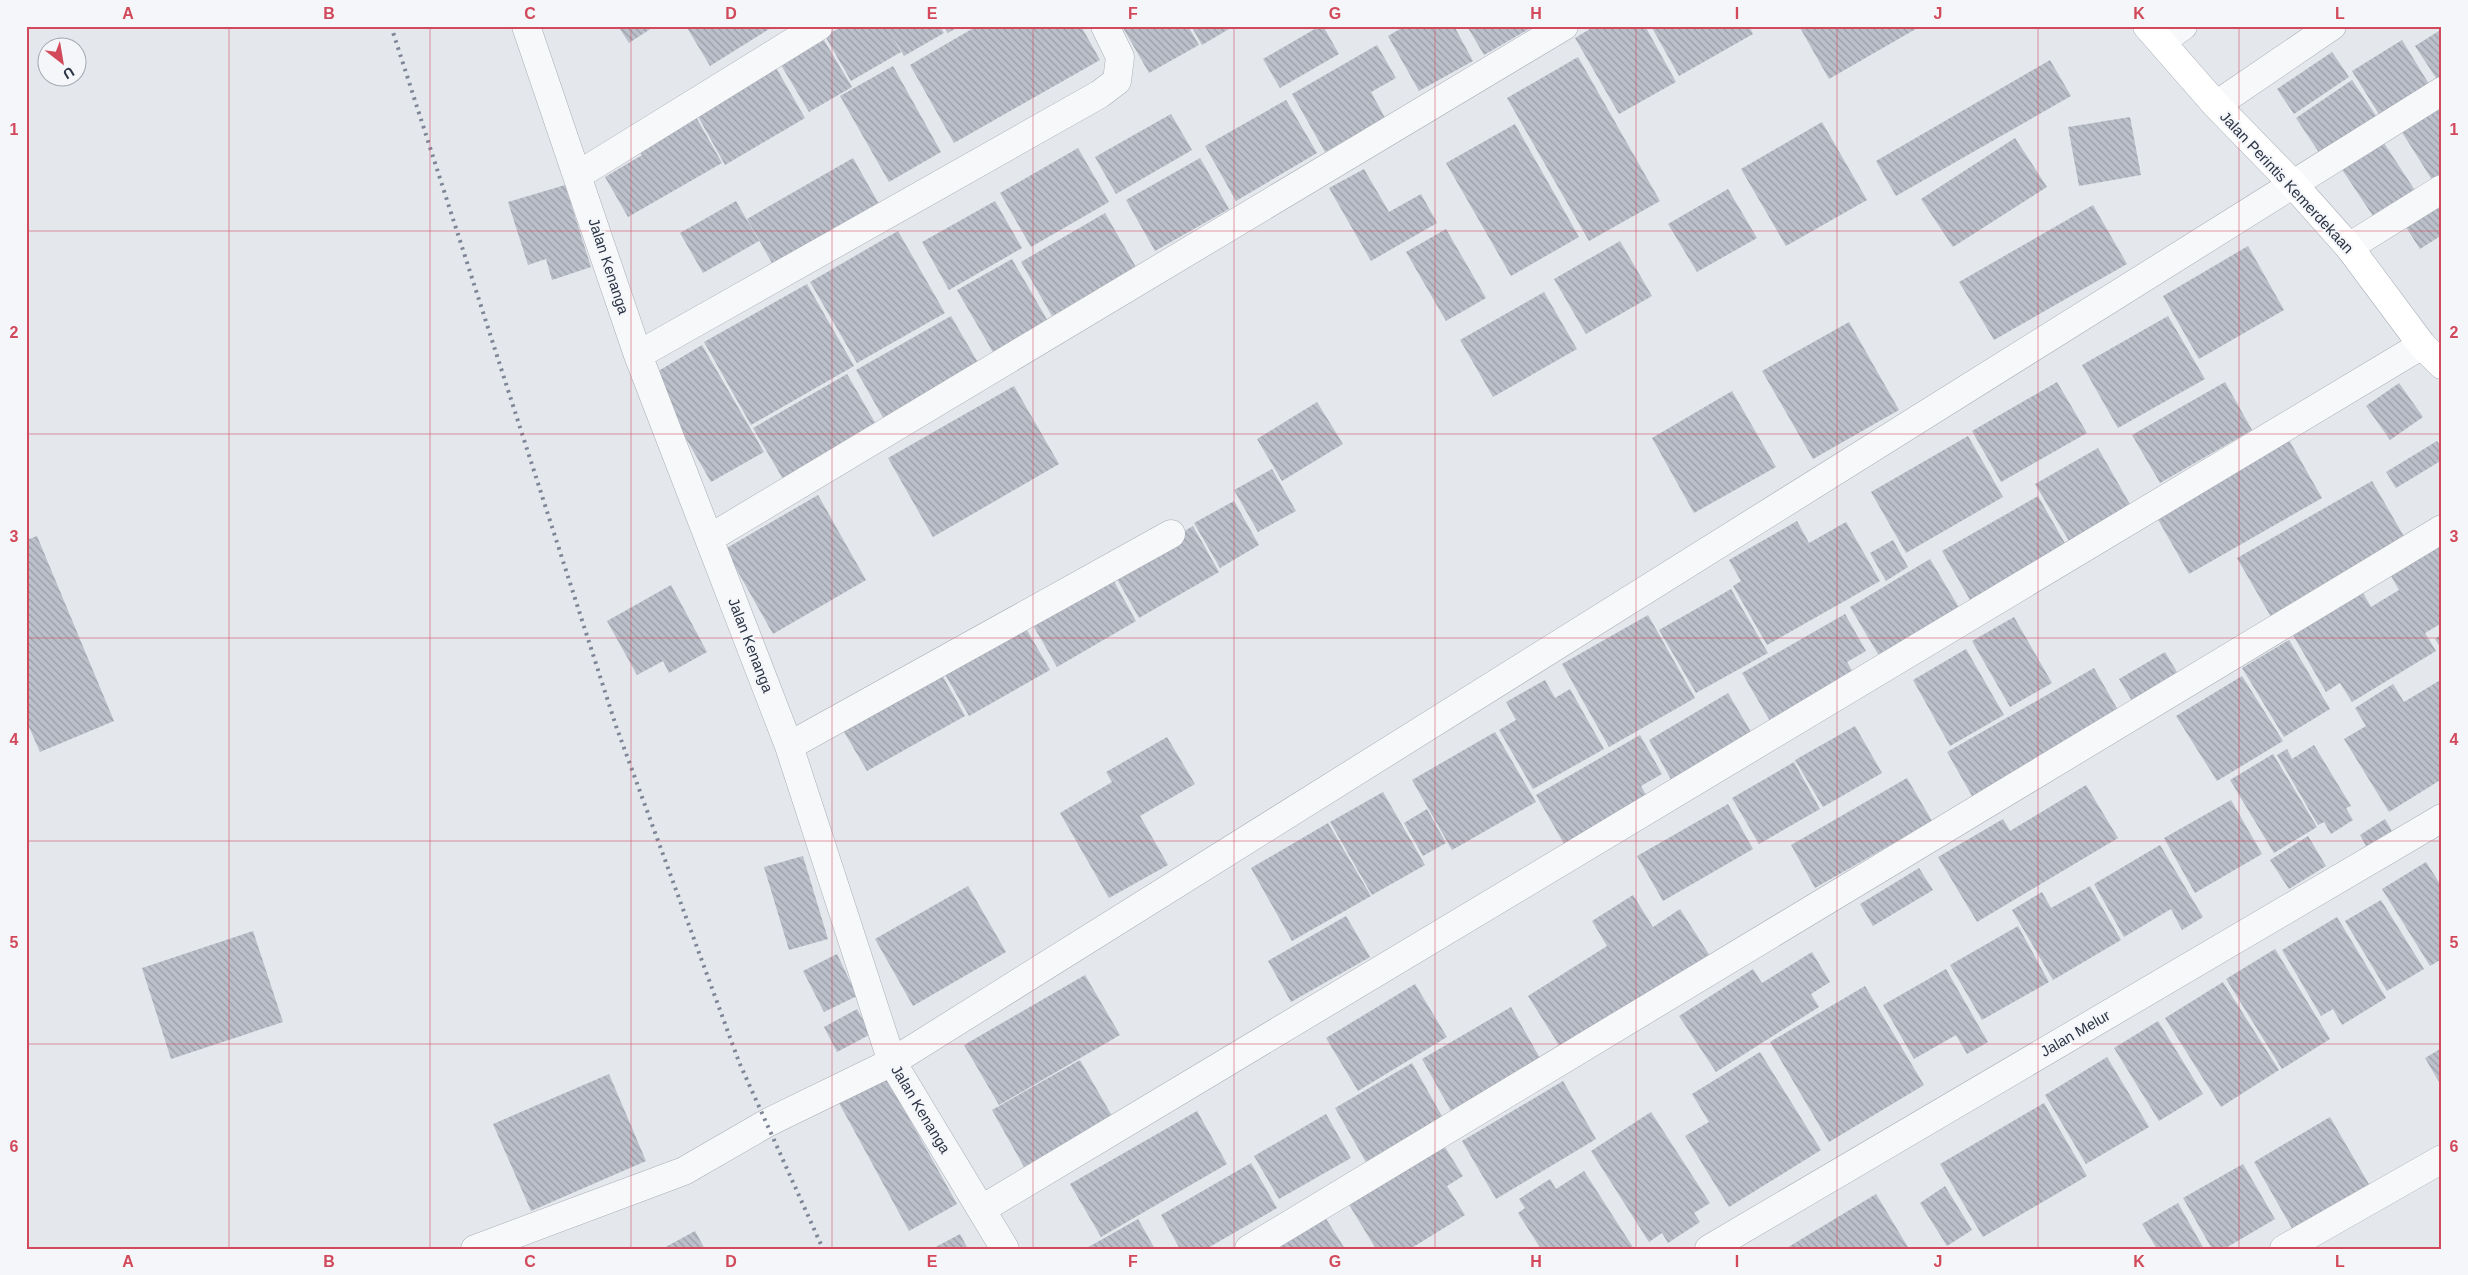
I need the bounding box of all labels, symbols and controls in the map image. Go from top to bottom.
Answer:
text: A [122,5,134,22]
text: B [323,5,335,22]
text: C [524,5,536,22]
text: D [725,5,737,22]
text: E [927,5,938,22]
text: F [1128,5,1138,22]
text: G [1329,5,1341,22]
text: H [1530,5,1542,22]
text: I [1735,5,1739,22]
text: J [1934,5,1942,22]
text: K [2133,5,2145,22]
text: L [2335,5,2345,22]
north arrow [38,38,88,88]
text: U [60,64,77,83]
street label: Jalan Perintis Kemerdekaan [2217,108,2357,256]
text: 1 [10,121,19,138]
text: 1 [2450,121,2459,138]
street label: Jalan Kenanga [585,216,633,317]
text: 2 [10,324,19,341]
text: 2 [2450,324,2459,341]
text: 3 [10,528,19,545]
text: 3 [2450,528,2459,545]
street label: Jalan Kenanga [725,595,777,695]
text: 4 [10,731,19,748]
text: 4 [2450,731,2459,748]
text: 5 [10,934,19,951]
text: 5 [2450,934,2459,951]
street label: Jalan Melur [2037,1006,2113,1060]
street label: Jalan Kenanga [888,1062,954,1157]
text: 6 [10,1138,19,1155]
text: 6 [2450,1138,2459,1155]
text: A [122,1253,134,1270]
text: B [323,1253,335,1270]
text: C [524,1253,536,1270]
text: D [725,1253,737,1270]
text: E [927,1253,938,1270]
text: F [1128,1253,1138,1270]
text: G [1329,1253,1341,1270]
text: H [1530,1253,1542,1270]
text: I [1735,1253,1739,1270]
text: J [1934,1253,1942,1270]
text: K [2133,1253,2145,1270]
text: L [2335,1253,2345,1270]

